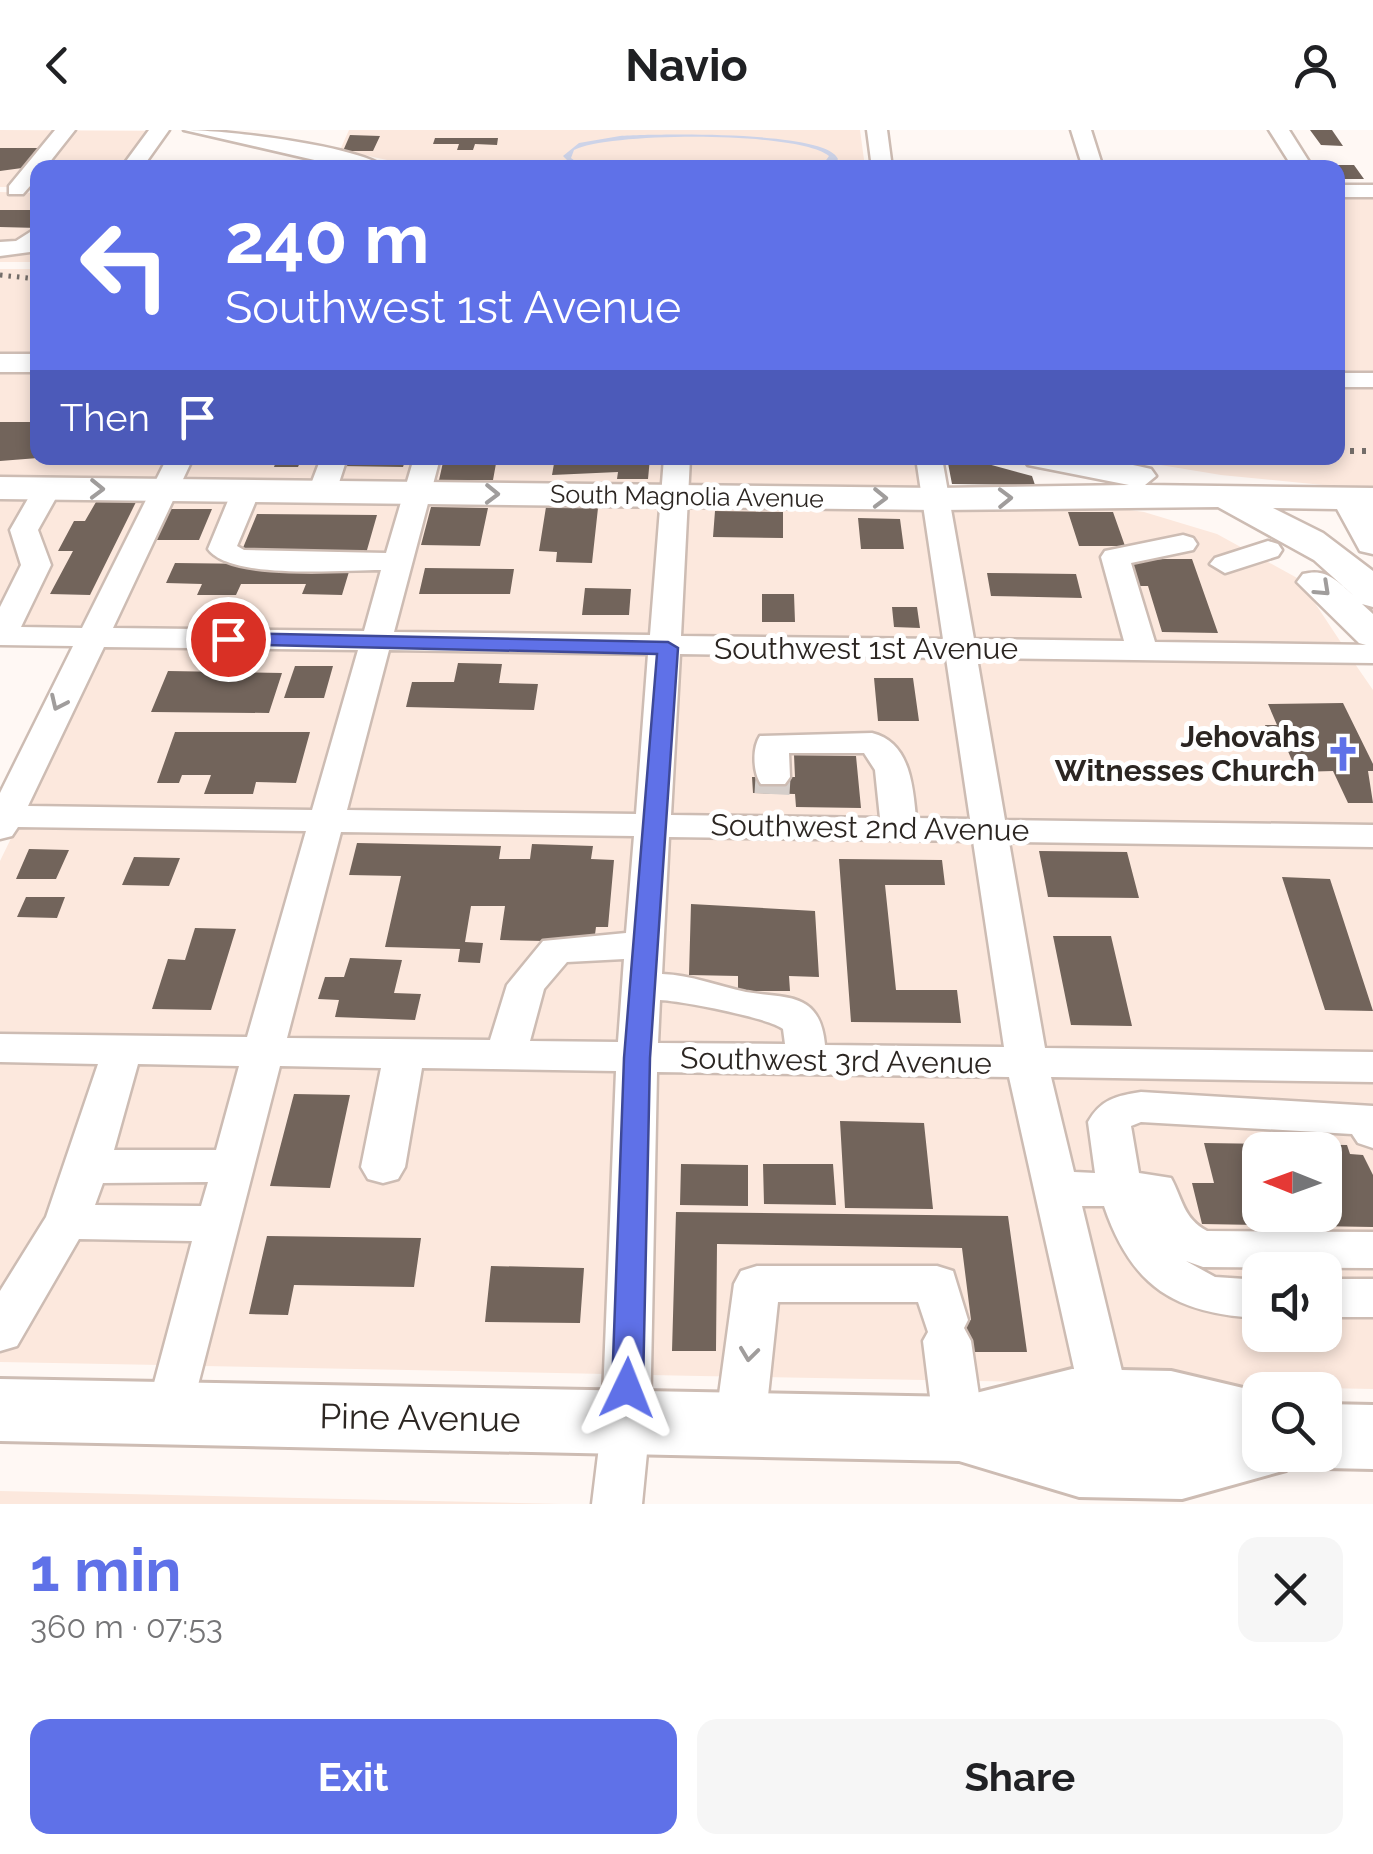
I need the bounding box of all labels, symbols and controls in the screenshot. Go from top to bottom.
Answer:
icon: back [30,38,85,93]
icon: person [1288,38,1343,93]
text: Navio [625,39,748,92]
text: 240 m [225,197,429,279]
icon: left [60,200,190,330]
text: Southwest 1st Avenue [225,281,681,334]
icon: arrive [170,390,225,445]
text: Then [60,395,150,440]
one-way arrow [90,478,106,500]
street label: South Magnolia Avenue [550,479,824,513]
one-way arrow [485,483,501,504]
one-way arrow [997,487,1013,508]
one-way arrow [872,488,888,509]
one-way arrow [1311,577,1330,595]
pin [186,597,271,682]
icon: arrive [201,612,256,667]
street label: Southwest 1st Avenue [714,631,1018,666]
one-way arrow [50,692,70,710]
place label: Jehovahs Witnesses Church [1055,719,1315,788]
church icon: Jehovahs Witnesses Church [1324,735,1362,773]
street label: Southwest 2nd Avenue [710,807,1030,848]
street label: Southwest 3rd Avenue [680,1040,992,1081]
north arrow [1242,1132,1342,1232]
map controls [1242,1132,1342,1472]
button: sound [1242,1252,1342,1352]
position arrow [575,1336,679,1440]
one-way arrow [739,1347,760,1363]
button: search [1242,1372,1342,1472]
street label: Pine Avenue [319,1395,521,1440]
text: 1 min [30,1535,181,1605]
button: close [1238,1537,1343,1642]
text: 360 m · 07:53 [30,1608,223,1645]
button: Exit [30,1719,677,1834]
button: Share [697,1719,1343,1834]

